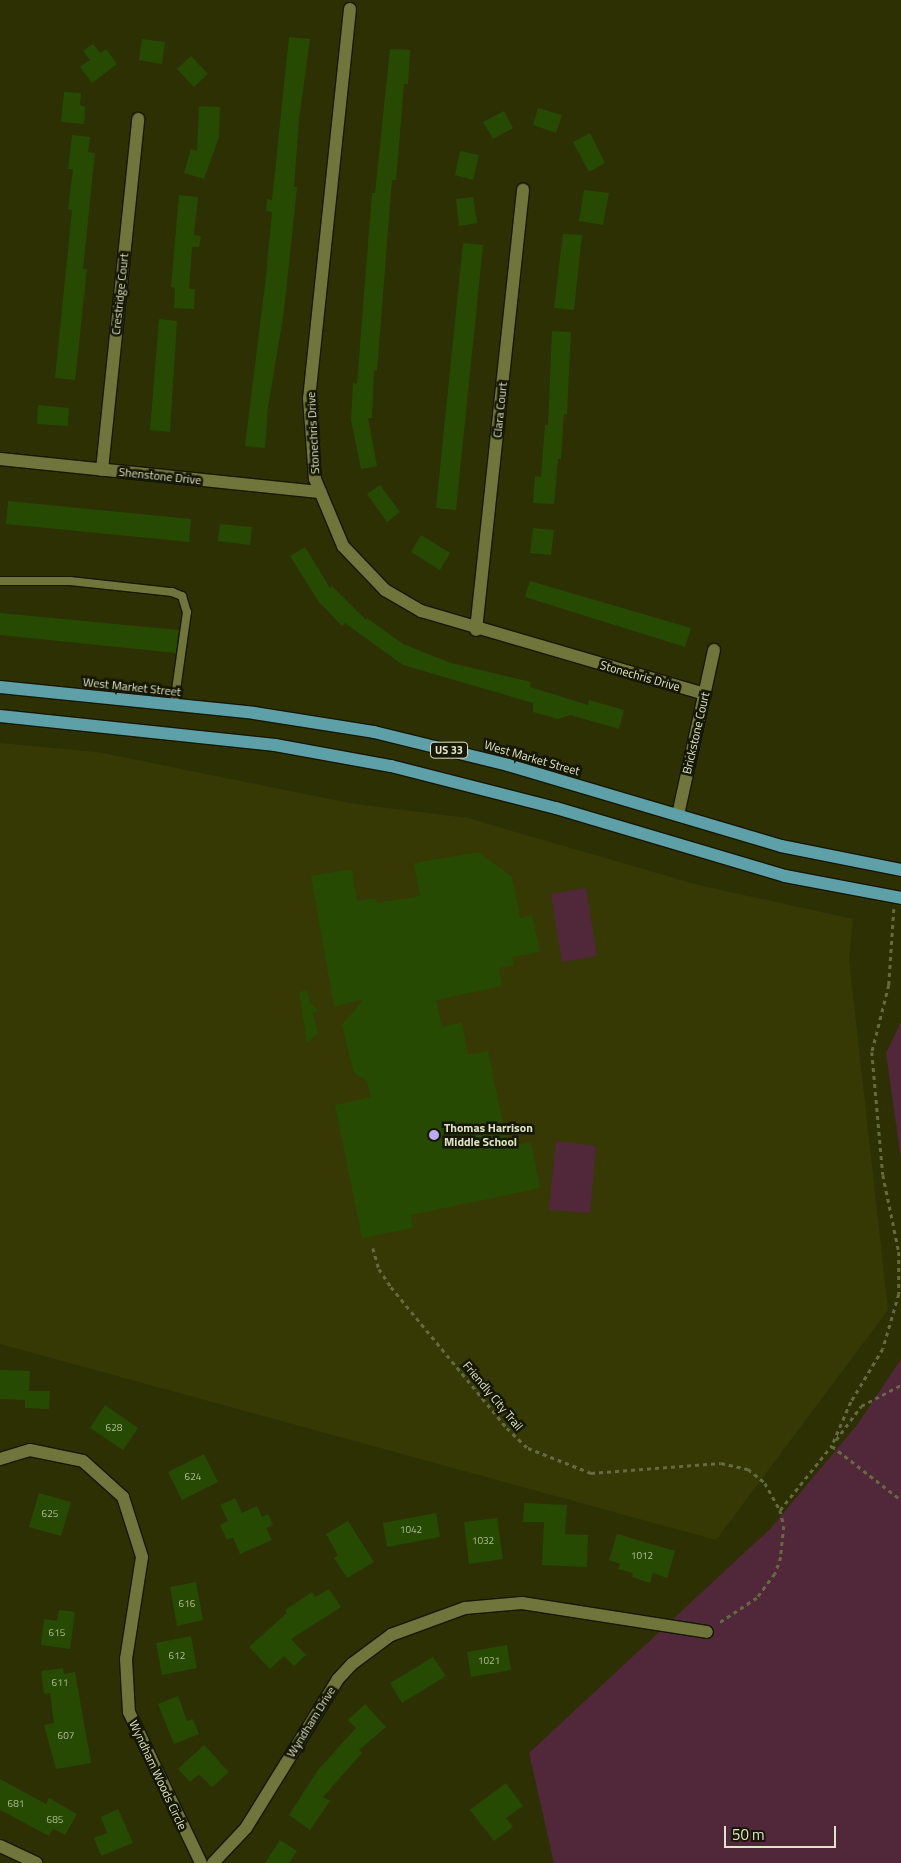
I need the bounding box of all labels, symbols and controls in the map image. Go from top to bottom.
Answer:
street label: Crestridge Court [109,253,131,335]
street label: Clara Court [490,382,510,438]
street label: Stonechris Drive [304,391,322,475]
street label: Shenstone Drive [118,465,202,487]
street label: Stonechris Drive [598,658,682,694]
street label: West Market Street [82,675,182,699]
street label: Brickstone Court [680,691,712,775]
street label: West Market Street [483,737,581,779]
road number: US 33 [429,742,469,758]
place label: Thomas Harrison Middle School [444,1121,533,1149]
marker: Thomas Harrison Middle School [428,1129,440,1141]
street label: Friendly City Trail [460,1359,526,1433]
house number: 628 [106,1422,122,1434]
house number: 624 [185,1471,201,1483]
house number: 625 [42,1508,58,1520]
house number: 1042 [400,1524,422,1536]
house number: 1032 [472,1535,494,1547]
house number: 1012 [631,1550,653,1562]
house number: 616 [179,1598,195,1610]
house number: 615 [49,1627,65,1639]
house number: 612 [169,1650,185,1662]
house number: 1021 [478,1655,500,1667]
house number: 611 [52,1677,68,1689]
street label: Wyndham Drive [284,1684,338,1760]
street label: Wyndham Woods Circle [126,1718,190,1832]
house number: 607 [58,1730,74,1742]
house number: 681 [8,1798,24,1810]
house number: 685 [47,1814,63,1826]
scale bar [726,1816,838,1848]
text: 50 m [732,1823,765,1846]

